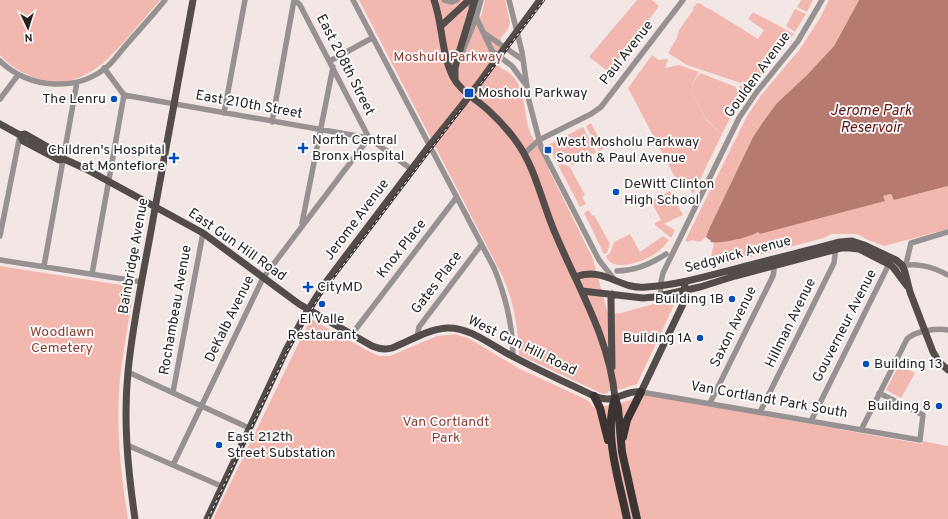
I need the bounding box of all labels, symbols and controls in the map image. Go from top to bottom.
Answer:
north arrow [8,8,48,48]
street label: East 208th Street [312,12,378,118]
street label: Paul Avenue [597,17,657,89]
street label: Goulden Avenue [721,29,795,121]
text: N [24,30,33,44]
park label: Moshulu Parkway [393,49,503,66]
place label: Mosholu Parkway [478,85,588,102]
street label: East 210th Street [194,87,304,123]
marker: Mosholu Parkway [463,87,475,99]
place label: The Lenru [42,91,106,108]
marker: The Lenru [109,94,119,104]
water label: Jerome Park Reservoir [830,102,912,138]
place label: North Central Bronx Hospital [312,132,404,165]
place label: West Mosholu Parkway South & Paul Avenue [556,134,699,167]
place label: Children's Hospital at Montefiore [48,142,165,175]
marker: North Central Bronx Hospital [297,142,309,154]
marker: West Mosholu Parkway South & Paul Avenue [543,145,553,155]
marker: Children's Hospital at Montefiore [168,152,180,164]
street label: Jerome Avenue [321,176,393,264]
place label: DeWitt Clinton High School [624,176,714,209]
marker: DeWitt Clinton High School [611,187,621,197]
street label: Bainbridge Avenue [115,197,153,315]
street label: East Gun Hill Road [185,205,289,285]
street label: Knox Place [374,216,430,282]
street label: Sedgwick Avenue [683,233,793,277]
street label: Rochambeau Avenue [156,244,196,376]
street label: Gates Place [408,248,466,318]
street label: Gouverneur Avenue [809,267,881,385]
street label: DeKalb Avenue [202,273,258,365]
street label: Hillman Avenue [762,275,820,371]
place label: CityMD [317,279,363,296]
marker: CityMD [302,281,314,293]
street label: Saxon Avenue [707,284,761,370]
place label: Building 1B [655,291,724,308]
marker: Building 1B [727,294,737,304]
marker: El Valle Restaurant [317,299,327,309]
place label: El Valle Restaurant [288,311,356,344]
street label: West Gun Hill Road [465,312,579,380]
park label: Woodlawn Cemetery [30,324,94,357]
place label: Building 1A [623,330,692,347]
marker: Building 1A [695,333,705,343]
place label: Building 13 [874,356,943,373]
marker: Building 13 [861,359,871,369]
street label: Van Cortlandt Park South [689,378,849,422]
place label: Building 8 [867,398,931,415]
marker: Building 8 [934,401,944,411]
park label: Van Cortlandt Park [403,414,489,447]
place label: East 212th Street Substation [227,429,336,462]
marker: East 212th Street Substation [214,440,224,450]

